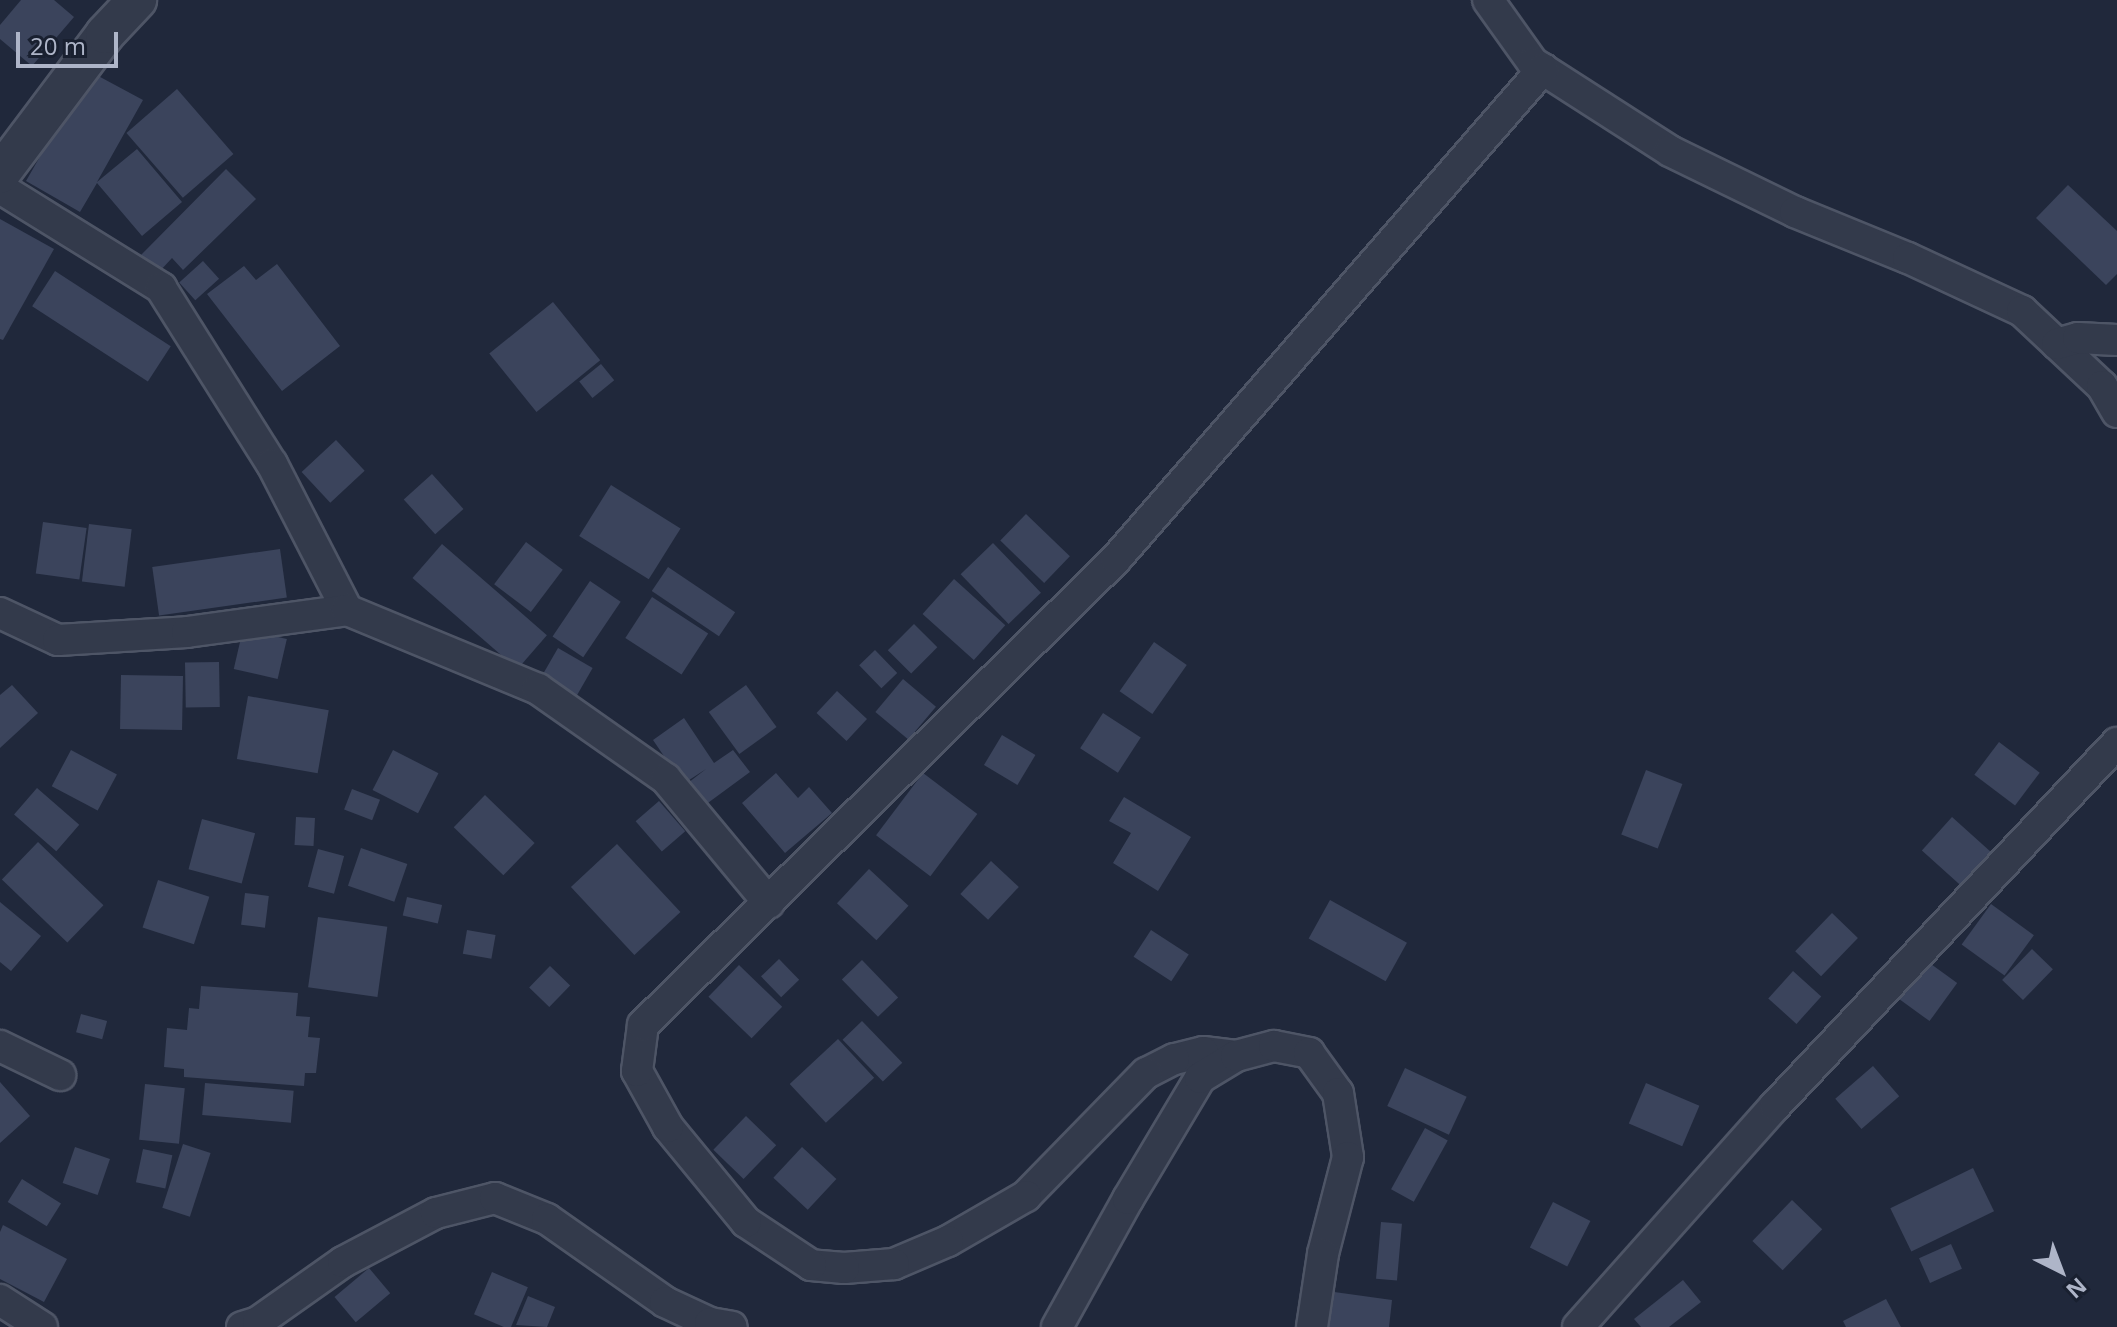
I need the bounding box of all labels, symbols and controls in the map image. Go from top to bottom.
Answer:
scale bar [20,16,122,66]
text: 20 m [30,29,86,62]
north arrow [2021,1231,2101,1311]
text: N [2060,1272,2094,1306]

